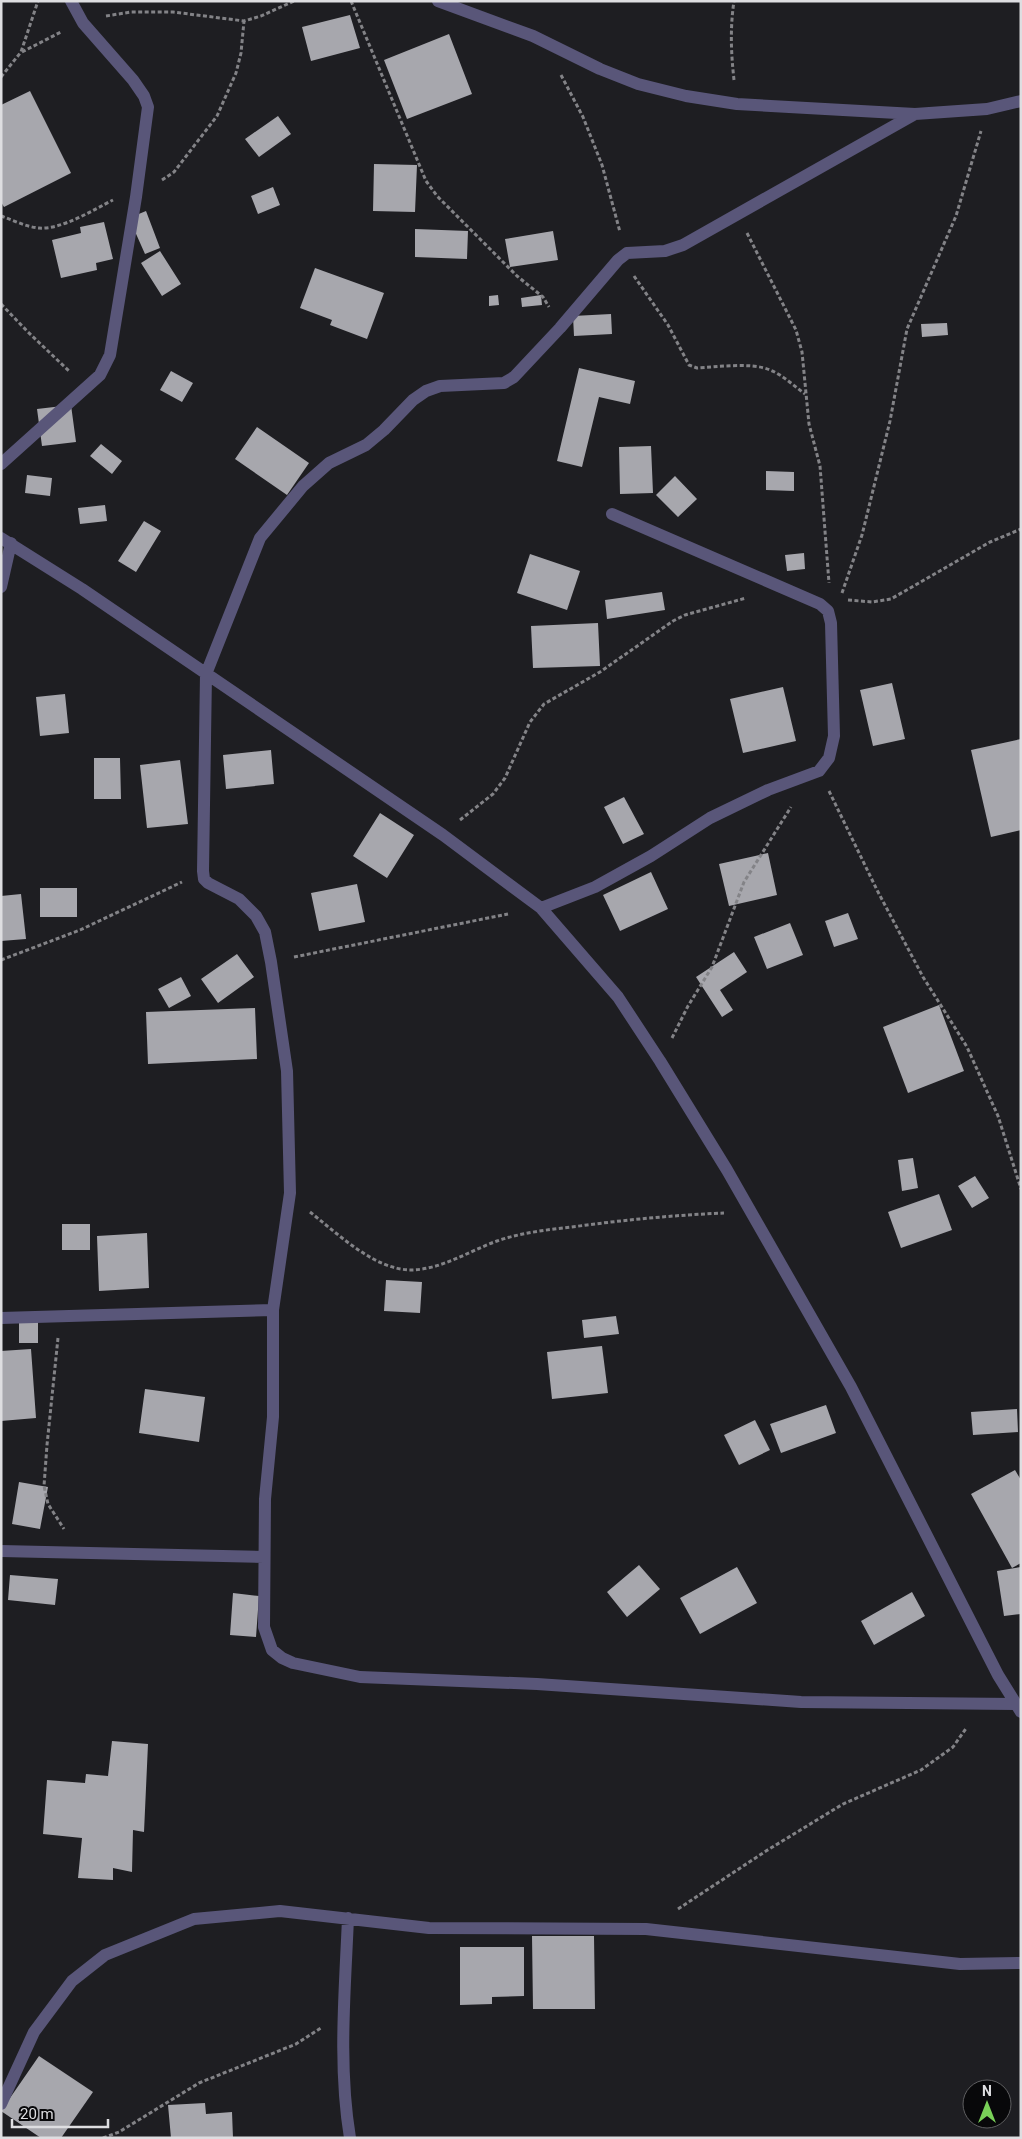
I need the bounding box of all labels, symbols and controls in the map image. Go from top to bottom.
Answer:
north arrow [962,2079,1012,2129]
text: N [982,2083,992,2099]
scale bar [12,2096,109,2128]
text: 20 m [20,2105,54,2123]

